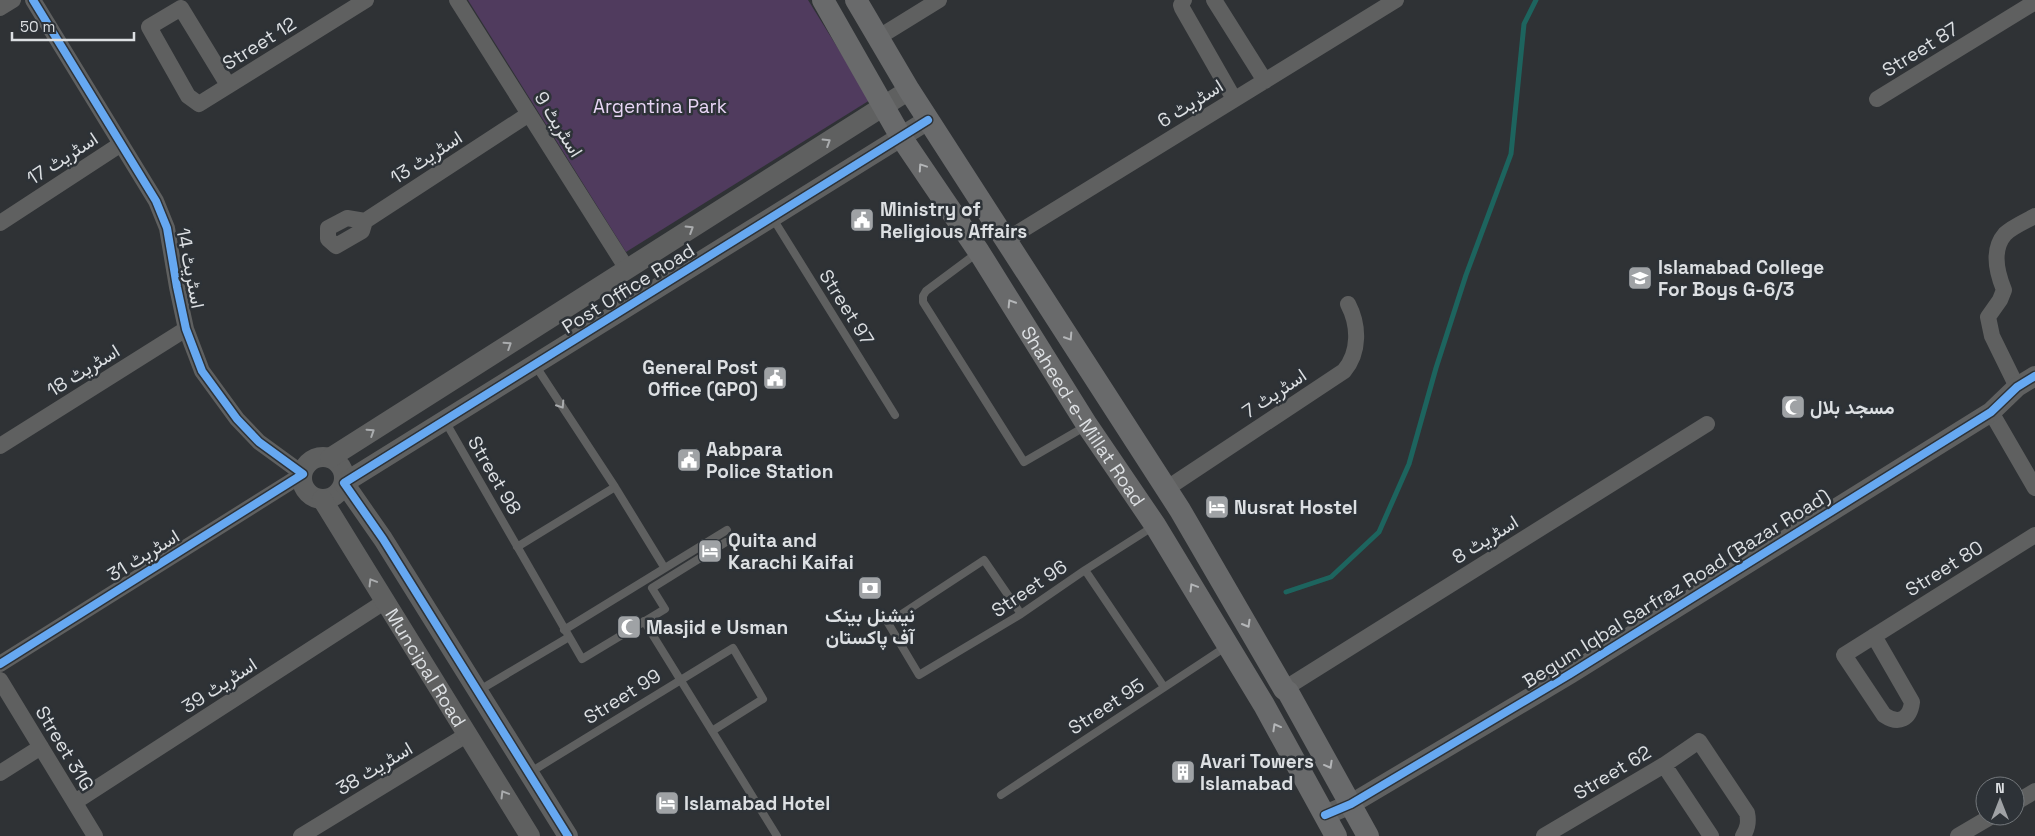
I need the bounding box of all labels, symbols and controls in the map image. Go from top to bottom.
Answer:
scale bar [12,10,135,42]
street label: Street 12 [218,11,301,76]
street label: Street 87 [1877,16,1963,83]
text: 50 m [20,17,55,36]
street label: اسٹریٹ 6 [1153,73,1228,133]
street label: اسٹریٹ 9 [529,87,589,162]
park label: Argentina Park [593,94,727,119]
street label: اسٹریٹ 13 [385,125,467,190]
street label: اسٹریٹ 17 [22,126,103,191]
one-way arrow [821,139,831,148]
one-way arrow [919,163,928,173]
place label: Ministry of Religious Affairs [880,197,1027,244]
public building icon: Ministry of Religious Affairs [849,207,875,233]
street label: اسٹریٹ 14 [170,226,211,310]
one-way arrow [684,226,693,235]
street label: Post Office Road [557,238,699,339]
place label: Islamabad College For Boys G-6/3 [1658,255,1824,302]
street label: Street 97 [813,265,880,350]
school or university icon: Islamabad College For Boys G-6/3 [1627,265,1653,291]
one-way arrow [1008,299,1018,308]
street label: Shaheed-e-Millat Road [1015,321,1151,511]
one-way arrow [1062,332,1072,341]
street label: اسٹریٹ 18 [42,338,124,403]
one-way arrow [503,341,512,351]
place label: General Post Office (GPO) [642,355,758,402]
street label: اسٹریٹ 7 [1237,363,1311,424]
public building icon: General Post Office (GPO) [762,365,788,391]
mosque icon: مسجد بلال [1780,394,1806,420]
place label: مسجد بلال [1810,395,1894,420]
one-way arrow [555,400,565,409]
one-way arrow [366,429,375,438]
street label: Street 98 [462,432,527,519]
place label: Aabpara Police Station [706,437,833,484]
public building icon: Aabpara Police Station [676,447,702,473]
street label: Begum Iqbal Sarfraz Road (Bazar Road) [1518,483,1835,694]
hotel icon: Nusrat Hostel [1204,494,1230,520]
place label: Nusrat Hostel [1234,495,1358,520]
street label: اسٹریٹ 8 [1447,509,1523,569]
street label: اسٹریٹ 31 [102,523,184,587]
place label: Quita and Karachi Kaifai [728,528,854,575]
street label: Street 80 [1901,535,1988,602]
hotel icon: Quita and Karachi Kaifai [697,538,723,564]
street label: Street 96 [987,554,1072,623]
bank icon: نیشنل بینک آف پاکستان [857,575,883,601]
one-way arrow [369,579,379,588]
one-way arrow [1190,583,1200,592]
place label: نیشنل بینک آف پاکستان [825,603,915,651]
street label: Muncipal Road [379,604,472,732]
mosque icon: Masjid e Usman [616,614,642,640]
place label: Masjid e Usman [646,615,788,640]
one-way arrow [1240,619,1250,628]
street label: اسٹریٹ 39 [177,652,262,719]
street label: Street 99 [579,663,665,730]
street label: Street 95 [1063,673,1149,740]
street label: Street 31G [29,701,100,795]
one-way arrow [1272,723,1282,732]
street label: اسٹریٹ 38 [331,736,417,801]
street label: Street 62 [1569,740,1656,805]
place label: Avari Towers Islamabad [1200,749,1314,796]
building icon: Avari Towers Islamabad [1170,759,1196,785]
one-way arrow [1323,759,1333,768]
north arrow [1975,776,2025,826]
text: N [1995,779,2005,797]
hotel icon: Islamabad Hotel [654,790,680,816]
one-way arrow [501,791,511,800]
place label: Islamabad Hotel [684,791,830,816]

